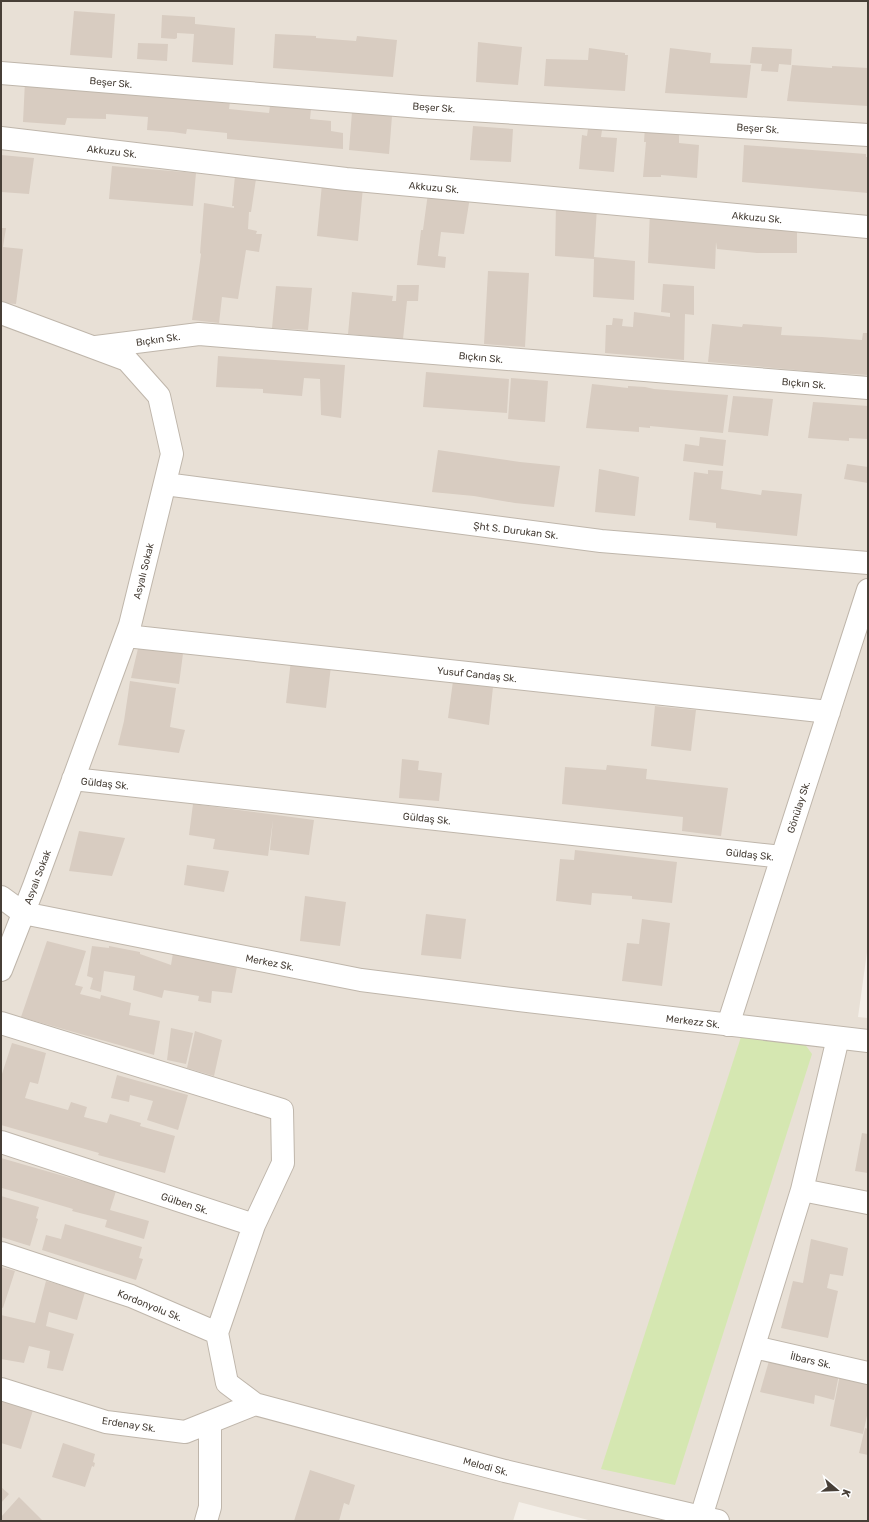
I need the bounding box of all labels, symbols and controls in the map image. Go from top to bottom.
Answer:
street label: Beşer Sk. [89,75,133,91]
street label: Beşer Sk. [412,101,456,115]
street label: Beşer Sk. [736,122,780,136]
street label: Akkuzu Sk. [86,143,138,161]
street label: Akkuzu Sk. [408,180,460,196]
street label: Akkuzu Sk. [731,210,783,226]
street label: Bıçkın Sk. [135,331,181,349]
street label: Bıçkın Sk. [458,350,504,366]
street label: Bıçkın Sk. [781,376,827,392]
street label: Şht S. Durukan Sk. [473,520,559,542]
street label: Asyalı Sokak [131,541,157,601]
street label: Yusuf Candaş Sk. [436,665,517,685]
street label: Güldaş Sk. [80,776,129,792]
street label: Gönülay Sk. [785,780,813,835]
street label: Güldaş Sk. [402,811,451,827]
street label: Güldaş Sk. [725,847,774,863]
street label: Asyalı Sokak [22,848,54,906]
street label: Merkez Sk. [244,952,295,974]
street label: Merkezz Sk. [665,1013,721,1031]
street label: Gülben Sk. [159,1191,210,1217]
street label: Kordonyolu Sk. [116,1288,184,1324]
street label: İlbars Sk. [789,1350,833,1372]
street label: Erdenay Sk. [101,1415,157,1435]
street label: Melodi Sk. [462,1455,510,1479]
north arrow [817,1470,857,1510]
text: K [838,1488,853,1499]

